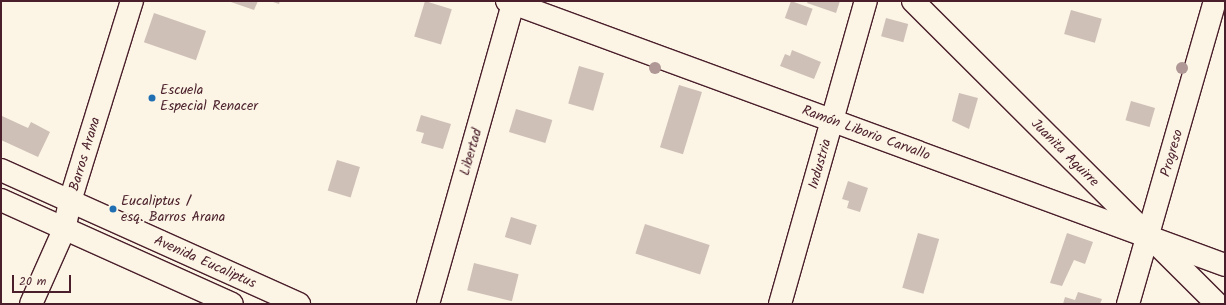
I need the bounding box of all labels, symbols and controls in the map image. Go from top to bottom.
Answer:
place label: Escuela Especial Renacer [160,82,258,114]
marker: Escuela Especial Renacer [147,93,157,103]
street label: Ramón Liborio Carvallo [800,102,932,164]
street label: Barros Arana [66,115,104,193]
street label: Juanita Aguirre [1028,116,1102,190]
street label: Libertad [456,127,486,177]
street label: Progreso [1157,127,1187,179]
street label: Industria [805,137,835,191]
place label: Eucaliptus / esq. Barros Arana [121,193,225,226]
marker: Eucaliptus / esq. Barros Arana [108,204,118,214]
street label: Avenida Eucaliptus [151,232,259,292]
scale bar [14,267,73,293]
text: 20 m [19,272,46,291]

